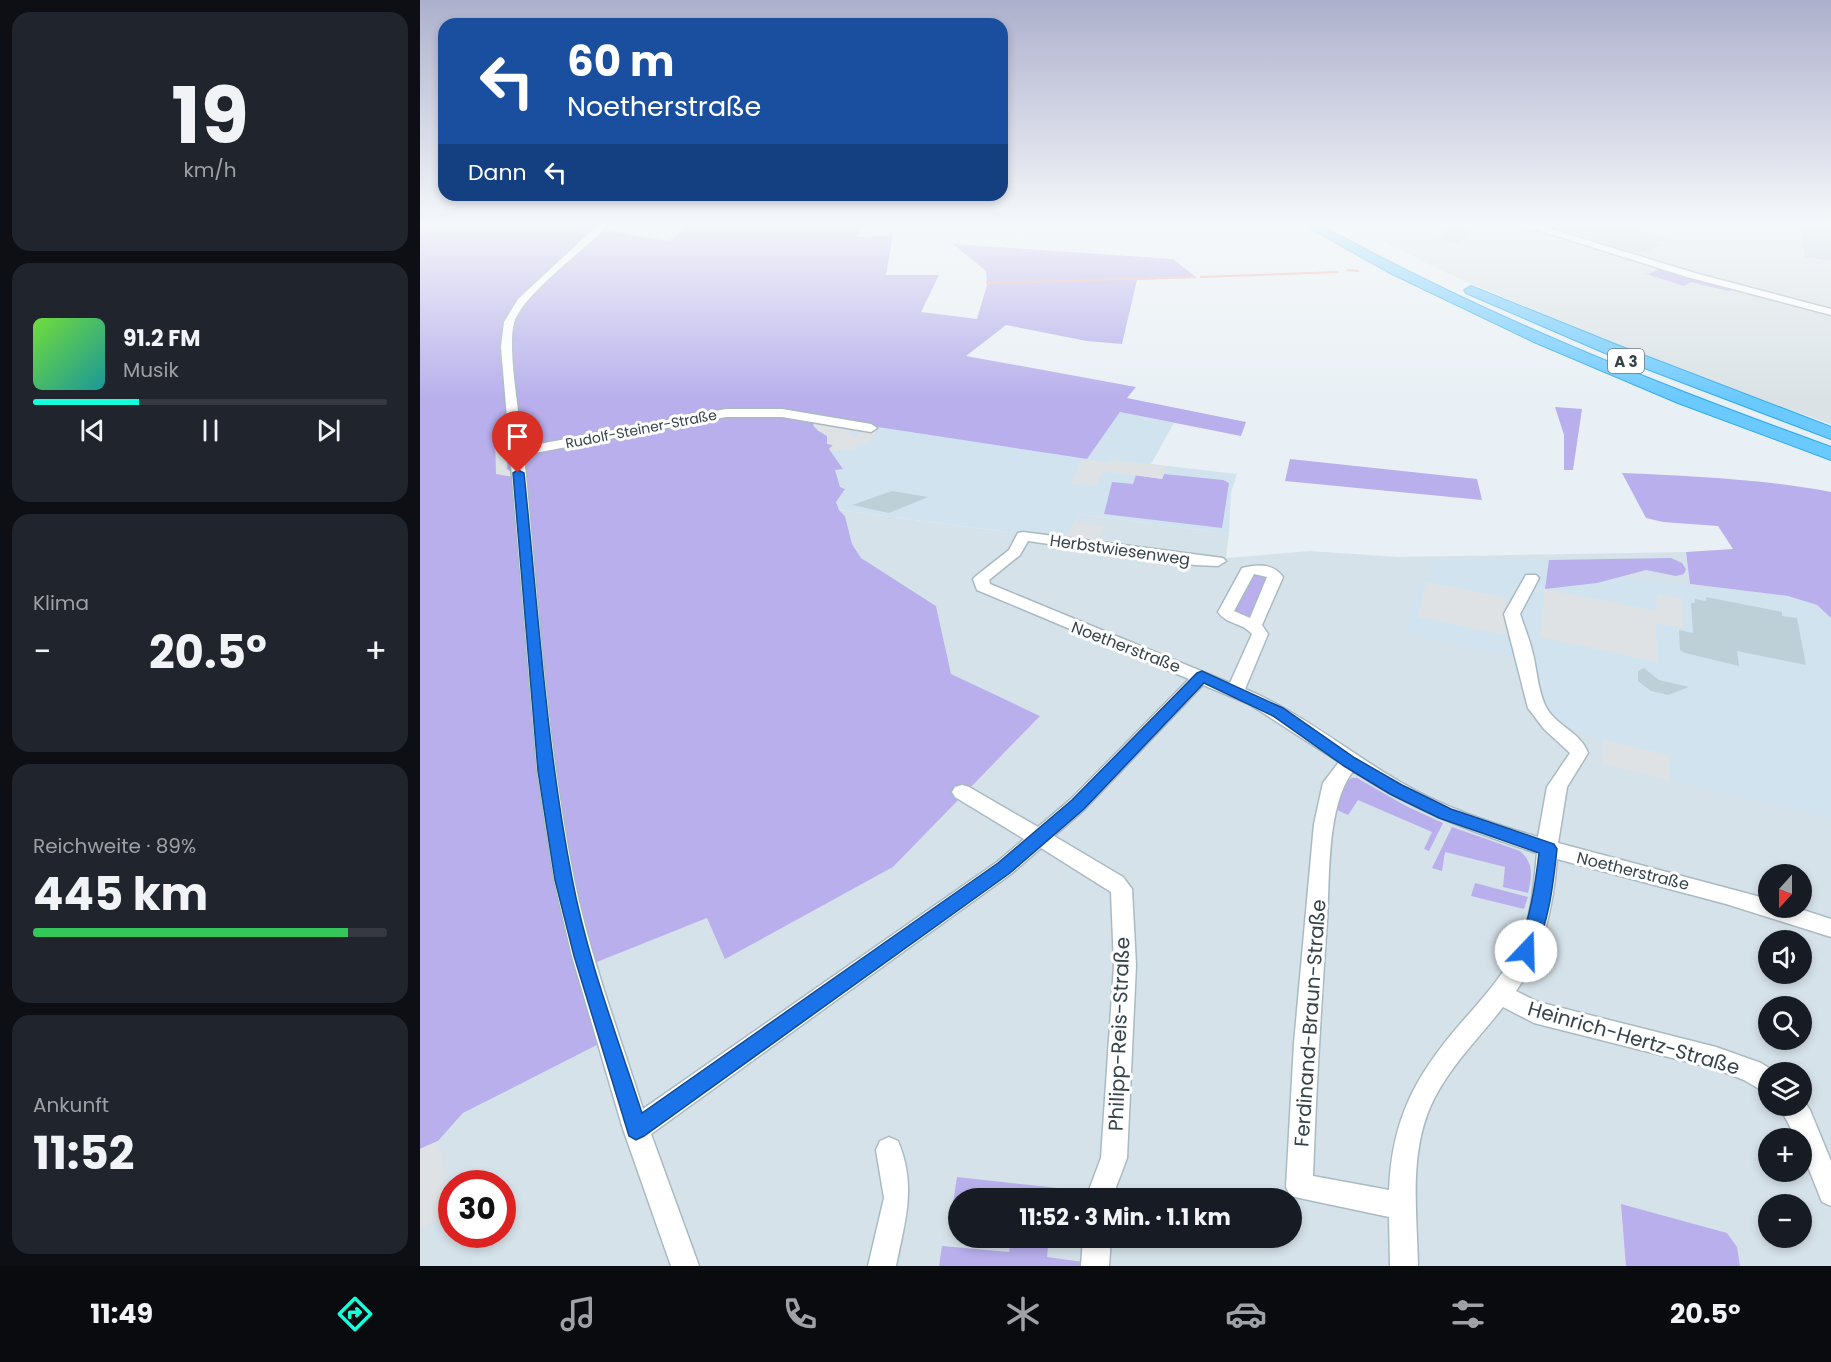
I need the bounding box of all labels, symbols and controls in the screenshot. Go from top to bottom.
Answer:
text: 60 m [567,32,675,91]
icon: left [468,42,546,120]
text: 19 [171,61,249,170]
text: Noetherstraße [567,88,761,125]
text: km/h [183,156,237,184]
icon: left [539,156,572,189]
text: Dann [468,157,527,188]
text: 91.2 FM [123,323,200,354]
road number: A 3 [1608,349,1644,373]
text: Musik [123,356,179,384]
street label: Rudolf-Steiner-Straße [564,404,719,453]
pin [492,411,543,473]
icon: previous [76,414,109,447]
icon: pause [194,414,227,447]
icon: next [312,414,345,447]
icon: arrive [501,420,534,453]
street label: Herbstwiesenweg [1048,529,1192,571]
text: Klima [33,589,89,617]
street label: Noetherstraße [1068,616,1184,678]
text: 20.5° [149,621,267,684]
text: − [33,628,51,675]
text: + [364,628,387,675]
text: Reichweite · 89% [33,832,196,860]
street label: Noetherstraße [1574,846,1692,896]
text: 445 km [33,863,208,926]
north arrow [1758,864,1812,918]
map controls [1758,864,1812,1248]
street label: Ferdinand-Braun-Straße [1287,898,1333,1148]
position arrow [1494,919,1558,983]
button: sound [1758,930,1812,984]
street label: Philipp-Reis-Straße [1102,936,1136,1132]
street label: Heinrich-Hertz-Straße [1525,994,1743,1082]
button: search [1758,996,1812,1050]
button: layers [1758,1062,1812,1116]
text: Ankunft [33,1091,109,1119]
text: 11:52 [33,1122,135,1185]
button: + [1758,1128,1812,1182]
speed limit sign: 30 [438,1170,516,1248]
button: − [1758,1194,1812,1248]
text: 11:52 · 3 Min. · 1.1 km [1019,1202,1231,1233]
icon: directions [334,1293,376,1335]
icon: music [557,1293,599,1335]
icon: phone [779,1293,821,1335]
icon: climate [1002,1293,1044,1335]
icon: car [1225,1293,1267,1335]
icon: filters [1447,1293,1489,1335]
text: 11:49 [90,1295,153,1332]
text: 20.5° [1670,1295,1741,1332]

